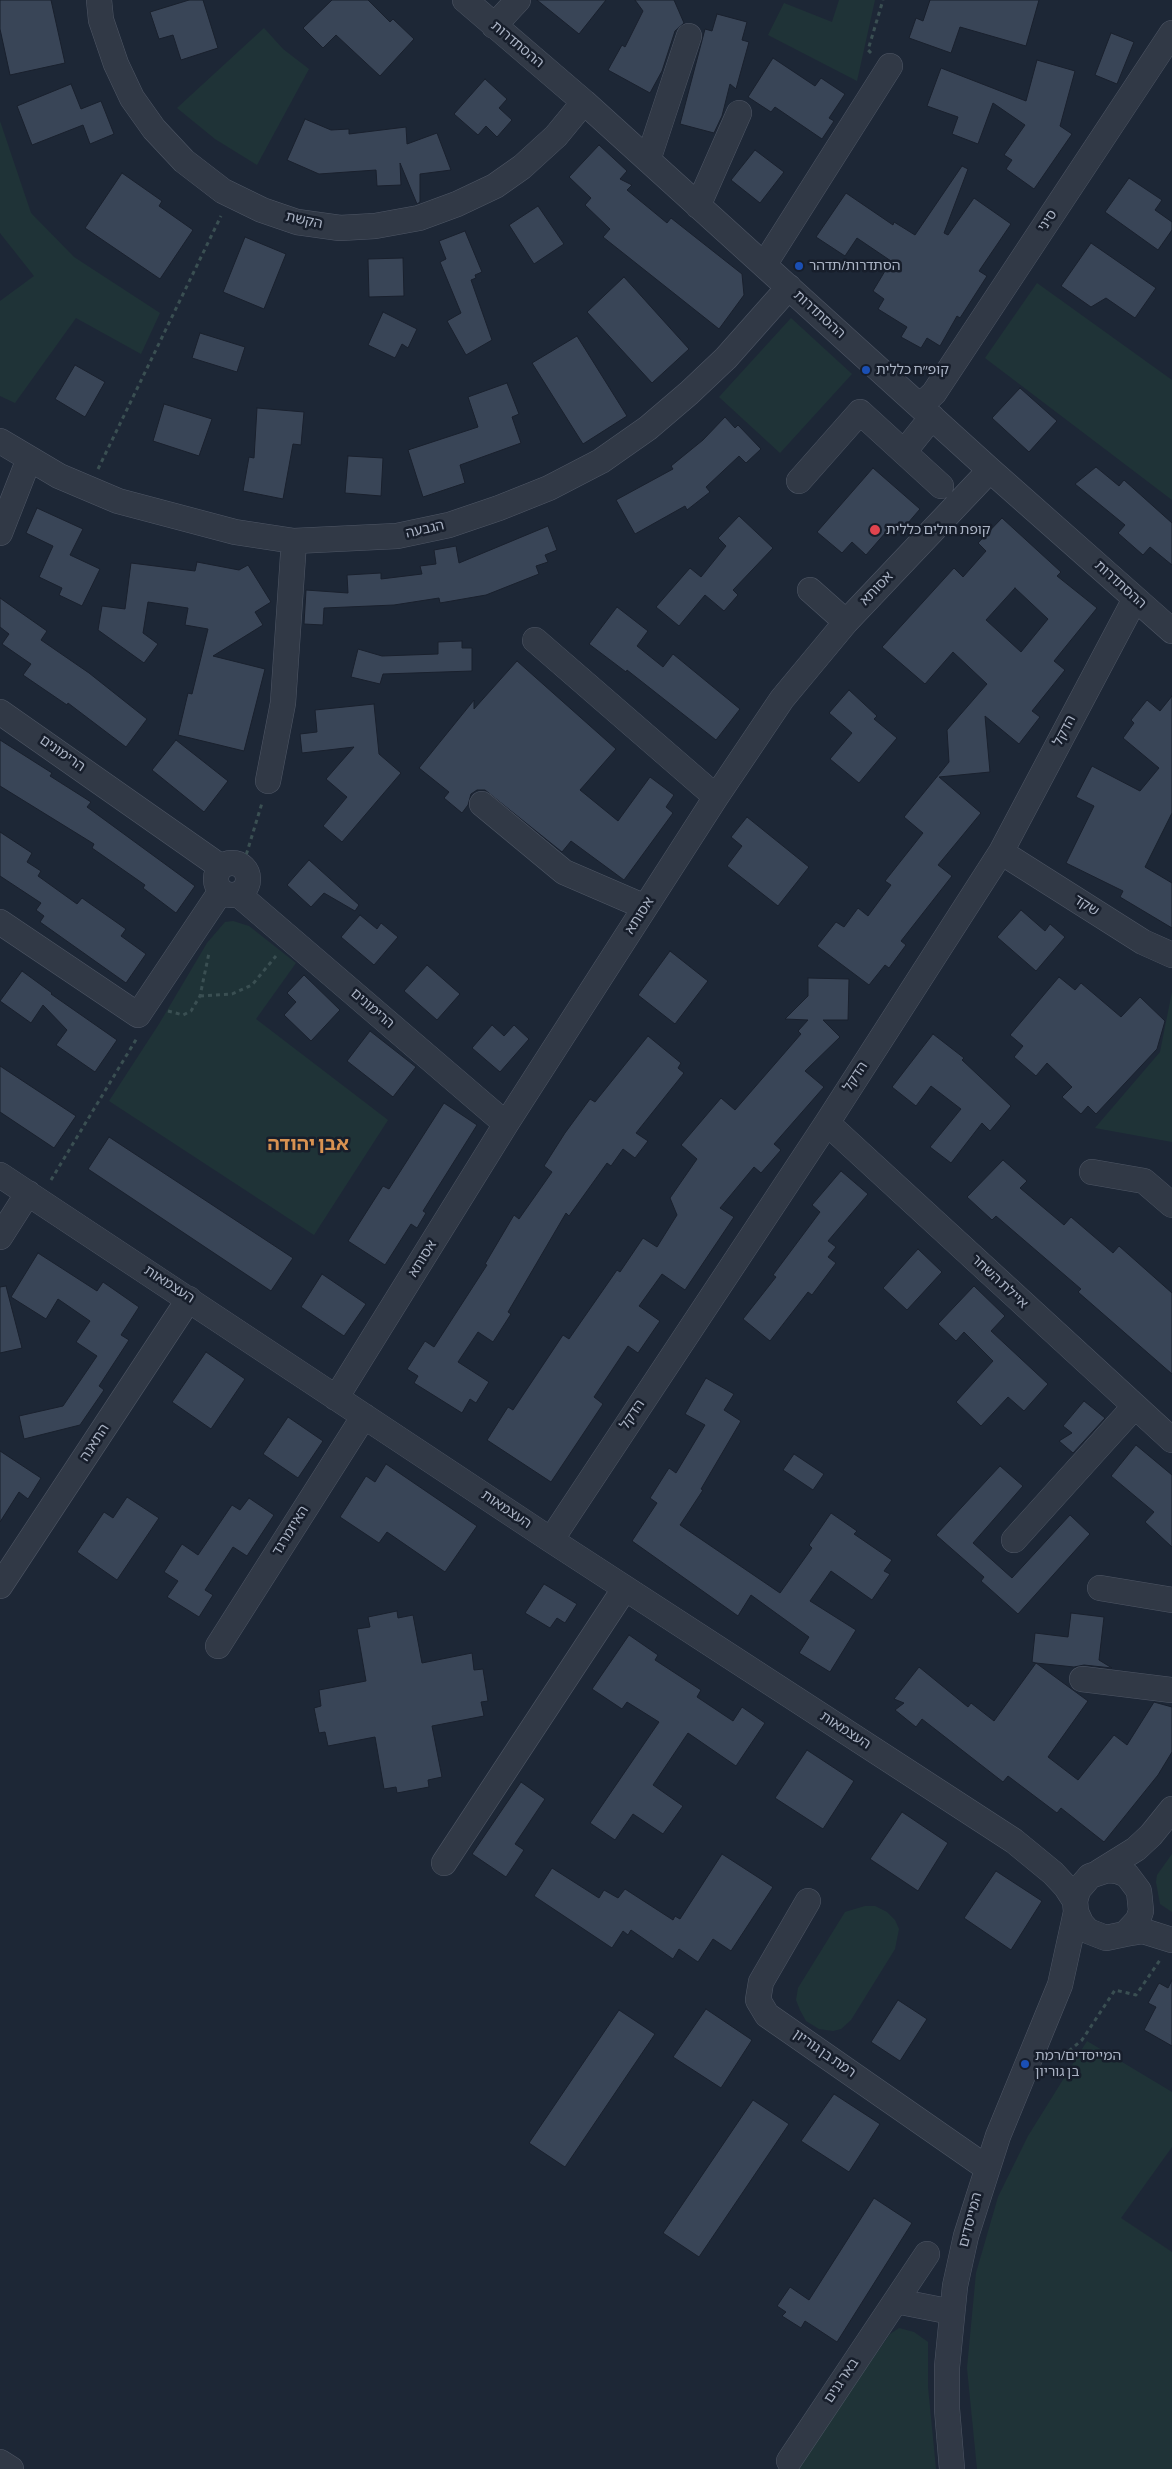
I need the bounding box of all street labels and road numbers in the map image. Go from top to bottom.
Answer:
street label: ההסתדרות [487,18,547,72]
street label: סיני [1035,207,1061,235]
street label: הקשת [284,209,324,233]
street label: ההסתדרות [790,287,848,343]
street label: הגבעה [404,517,446,543]
street label: ההסתדרות [1091,557,1149,613]
street label: אסותא [857,569,897,609]
street label: הדקל [1050,713,1080,749]
street label: הרימונים [36,732,88,776]
street label: שקד [1070,892,1102,920]
street label: אסותא [622,894,658,938]
street label: הרימונים [347,986,397,1032]
street label: הדקל [840,1059,872,1095]
street label: אסותא [405,1237,441,1281]
street label: איילת השחר [967,1251,1031,1313]
street label: העצמאות [141,1262,197,1308]
street label: הדקל [617,1397,649,1433]
street label: התאנה [77,1421,113,1465]
street label: העצמאות [478,1487,534,1533]
street label: האיזמרגד [269,1503,313,1559]
street label: העצמאות [817,1708,873,1754]
street label: רמת בן גוריון [789,2026,859,2082]
street label: המייסדים [956,2191,986,2249]
street label: באר גנים [821,2356,863,2406]

